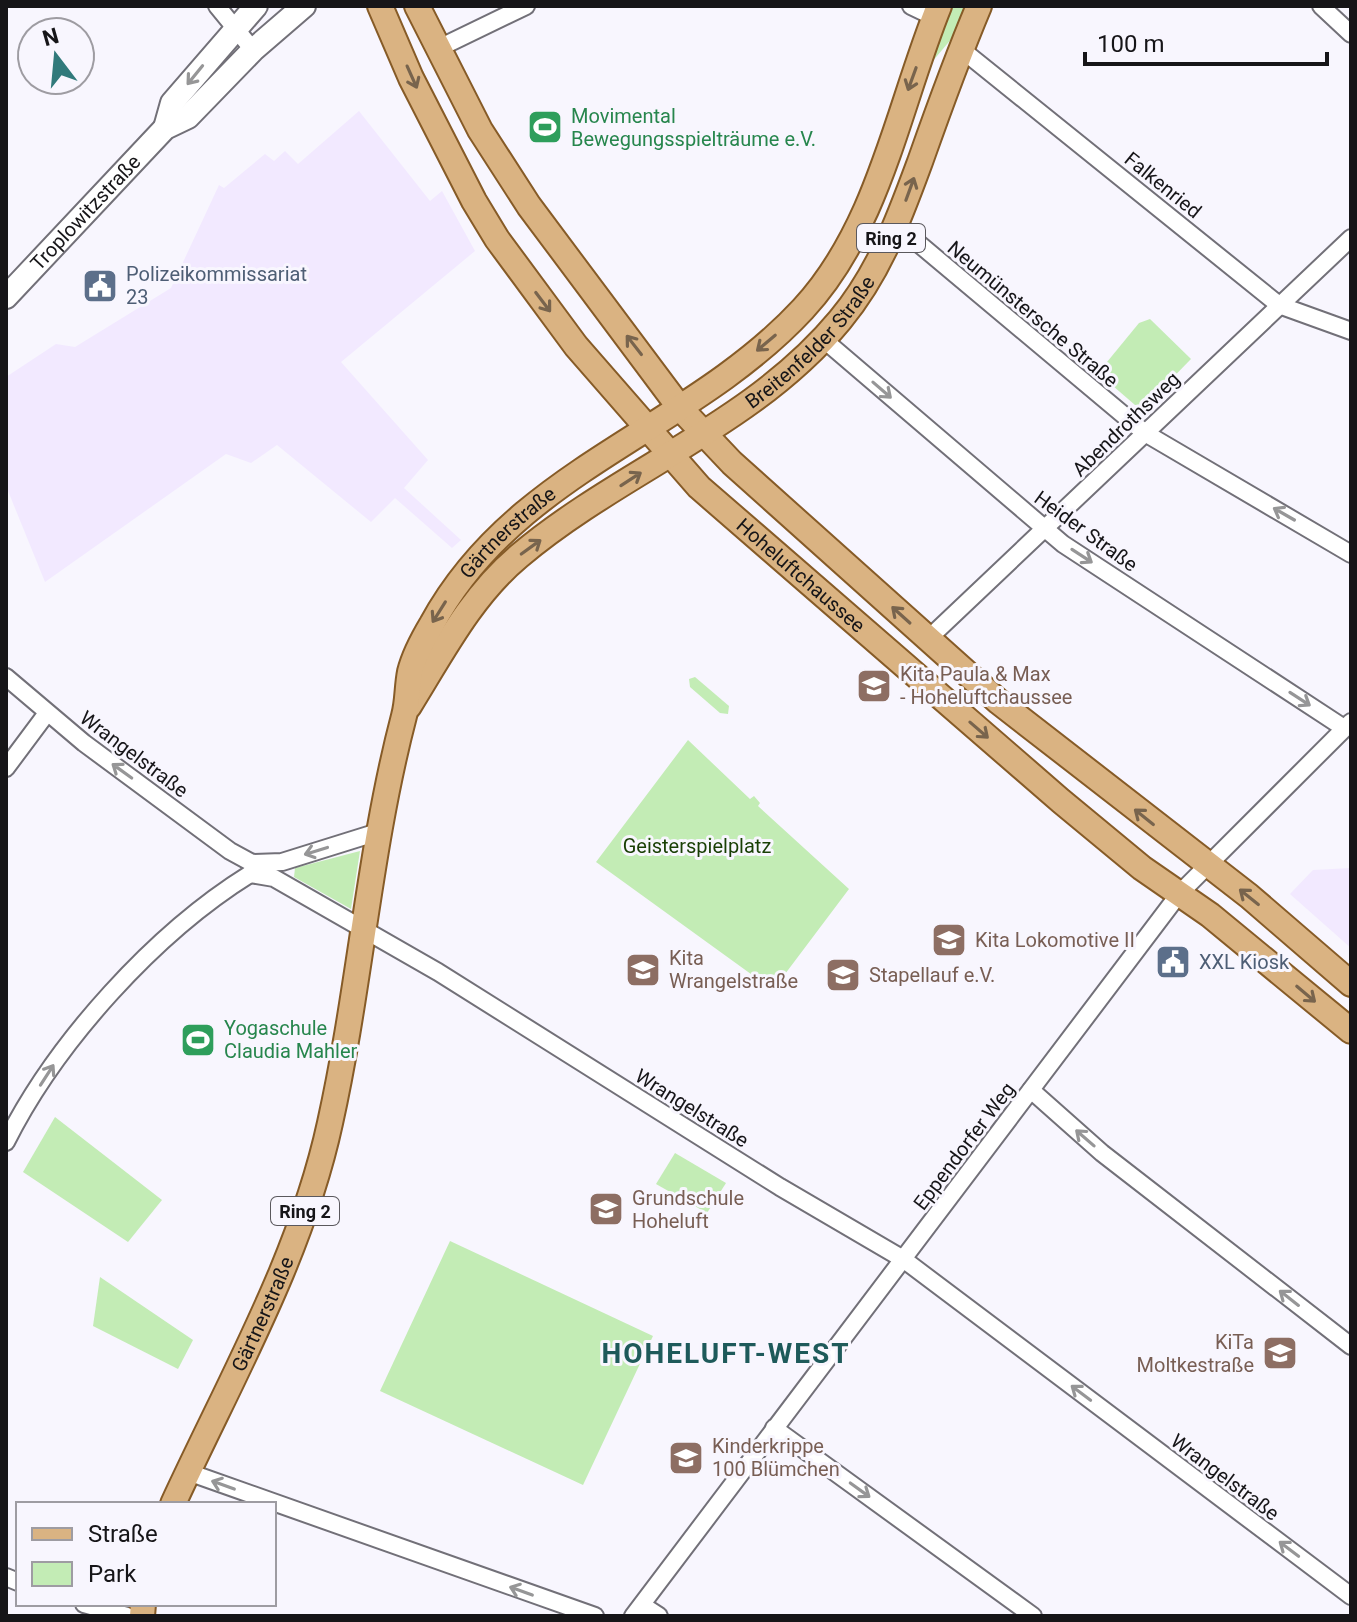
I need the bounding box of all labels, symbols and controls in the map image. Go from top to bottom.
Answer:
north arrow [16,16,96,96]
scale bar [1085,16,1327,66]
text: N [40,23,62,51]
text: 100 m [1097,30,1164,58]
one-way arrow [186,65,204,85]
one-way arrow [405,65,420,89]
one-way arrow [904,67,919,92]
place label: Movimental Bewegungsspielträume e.V. [571,104,816,151]
sports icon: Movimental Bewegungsspielträume e.V. [526,108,564,146]
street label: Falkenried [1120,147,1206,223]
street label: Troplowitzstraße [25,150,146,275]
one-way arrow [904,177,918,201]
road number: Ring 2 [857,224,925,252]
street label: Neumünstersche Straße [943,236,1123,392]
place label: Polizeikommissariat 23 [126,262,307,309]
public building icon: Polizeikommissariat 23 [81,267,119,305]
street label: Breitenfelder Straße [740,272,880,414]
one-way arrow [534,291,551,312]
one-way arrow [756,334,776,352]
one-way arrow [625,335,642,356]
street label: Abendrothsweg [1067,367,1185,481]
one-way arrow [872,381,892,399]
one-way arrow [620,471,642,488]
street label: Gärtnerstraße [454,481,560,583]
street label: Heider Straße [1030,486,1142,576]
one-way arrow [1273,506,1296,522]
street label: Hoheluftchaussee [732,513,870,638]
one-way arrow [520,538,542,555]
one-way arrow [1070,549,1093,565]
one-way arrow [431,600,447,623]
one-way arrow [892,606,912,624]
place label: Kita Paula & Max - Hoheluftchaussee [900,662,1072,709]
school or university icon: Kita Paula & Max - Hoheluftchaussee [855,667,893,705]
one-way arrow [1288,690,1310,707]
street label: Wrangelstraße [75,706,193,802]
one-way arrow [969,721,989,739]
one-way arrow [112,763,133,780]
one-way arrow [1134,808,1155,826]
park label: Geisterspielplatz [623,834,771,858]
one-way arrow [304,845,329,859]
one-way arrow [1239,888,1260,906]
school or university icon: Kita Lokomotive II [930,921,968,959]
place label: Kita Lokomotive II [975,928,1135,952]
public building icon: XXL Kiosk [1154,943,1192,981]
place label: Kita Wrangelstraße [669,946,798,993]
place label: XXL Kiosk [1199,950,1290,974]
school or university icon: Kita Wrangelstraße [624,951,662,989]
school or university icon: Stapellauf e.V. [824,956,862,994]
place label: Stapellauf e.V. [869,963,995,987]
one-way arrow [1295,985,1316,1003]
place label: Yogaschule Claudia Mahler [224,1016,358,1063]
sports icon: Yogaschule Claudia Mahler [179,1021,217,1059]
street label: Wrangelstraße [631,1064,753,1152]
one-way arrow [39,1065,55,1087]
street label: Eppendorfer Weg [908,1078,1020,1214]
one-way arrow [1075,1129,1095,1147]
place label: Grundschule Hoheluft [632,1186,744,1233]
school or university icon: Grundschule Hoheluft [587,1190,625,1228]
road number: Ring 2 [271,1197,339,1225]
street label: Gärtnerstraße [226,1253,299,1376]
one-way arrow [1279,1290,1300,1307]
place label: KiTa Moltkestraße [1137,1330,1254,1377]
school or university icon: KiTa Moltkestraße [1261,1334,1299,1372]
district label: HOHELUFT-WEST [601,1337,851,1370]
one-way arrow [1071,1385,1092,1402]
street label: Wrangelstraße [1166,1429,1284,1525]
place label: Kinderkrippe 100 Blümchen [712,1434,840,1481]
school or university icon: Kinderkrippe 100 Blümchen [667,1439,705,1477]
one-way arrow [211,1476,236,1491]
one-way arrow [849,1481,870,1498]
legend [16,1502,276,1606]
text: Straße [88,1520,158,1548]
one-way arrow [1278,1541,1300,1558]
text: Park [88,1560,137,1588]
one-way arrow [509,1582,534,1597]

